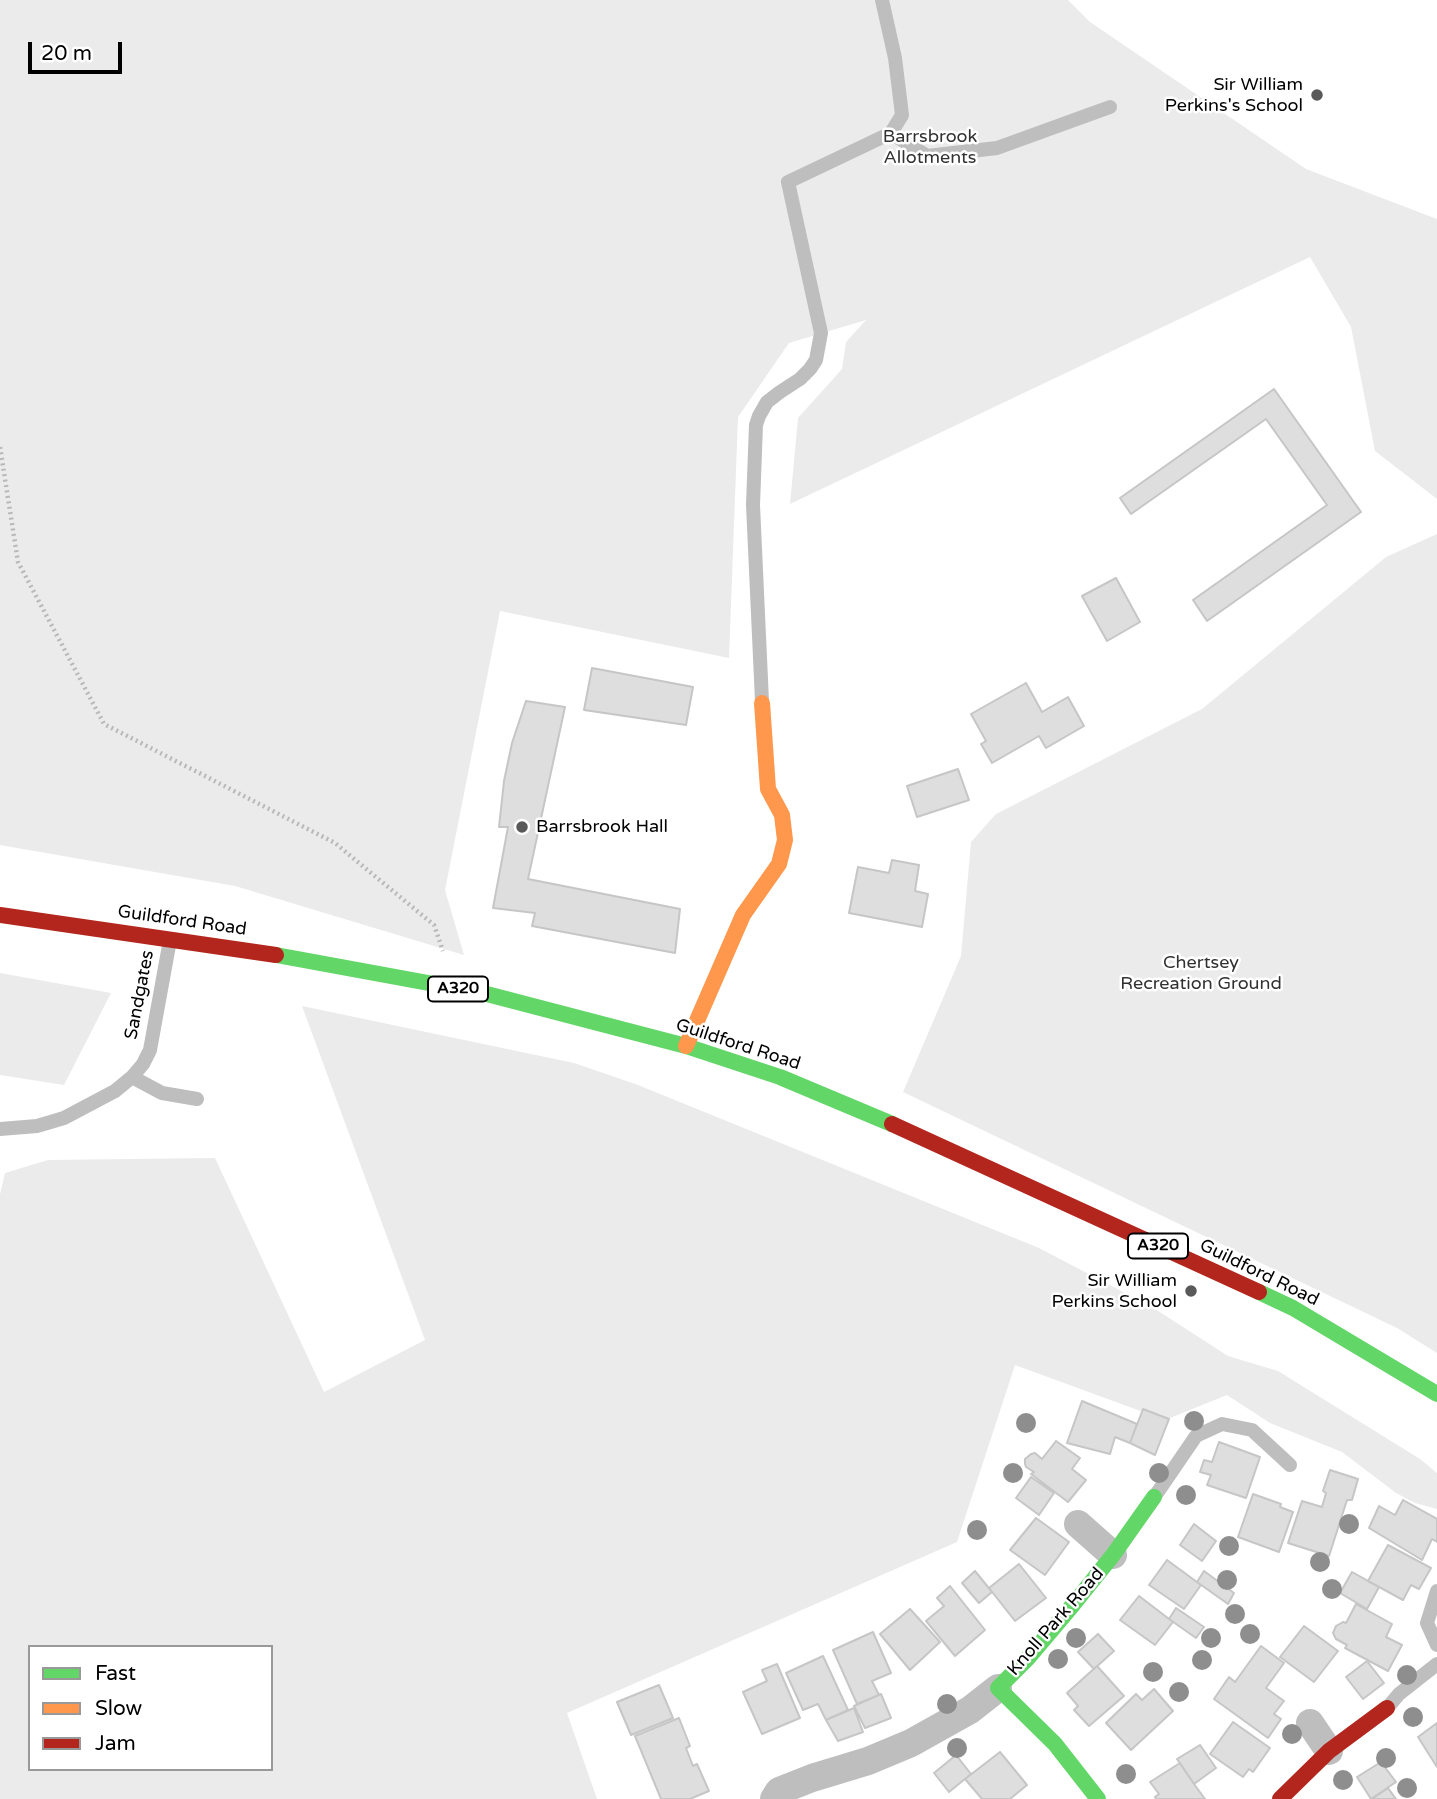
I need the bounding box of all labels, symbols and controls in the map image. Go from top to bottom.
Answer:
scale bar [32,28,126,72]
text: 20 m [41,41,92,66]
place label: Sir William Perkins's School [1165,74,1303,116]
marker: Sir William Perkins's School [1309,87,1325,103]
park label: Barrsbrook Allotments [883,126,977,168]
place label: Barrsbrook Hall [536,816,668,838]
marker: Barrsbrook Hall [514,819,530,835]
street label: Guildford Road [116,901,248,941]
street label: Sandgates [121,949,159,1041]
park label: Chertsey Recreation Ground [1120,952,1282,995]
road number: A320 [428,976,488,1001]
street label: Guildford Road [673,1015,803,1075]
road number: A320 [1128,1234,1188,1258]
street label: Guildford Road [1196,1235,1322,1311]
place label: Sir William Perkins School [1051,1270,1177,1312]
marker: Sir William Perkins School [1183,1283,1199,1299]
street label: Knoll Park Road [1003,1564,1109,1680]
legend [28,1645,273,1771]
text: Fast [95,1661,136,1686]
text: Slow [95,1696,142,1721]
text: Jam [95,1731,136,1756]

